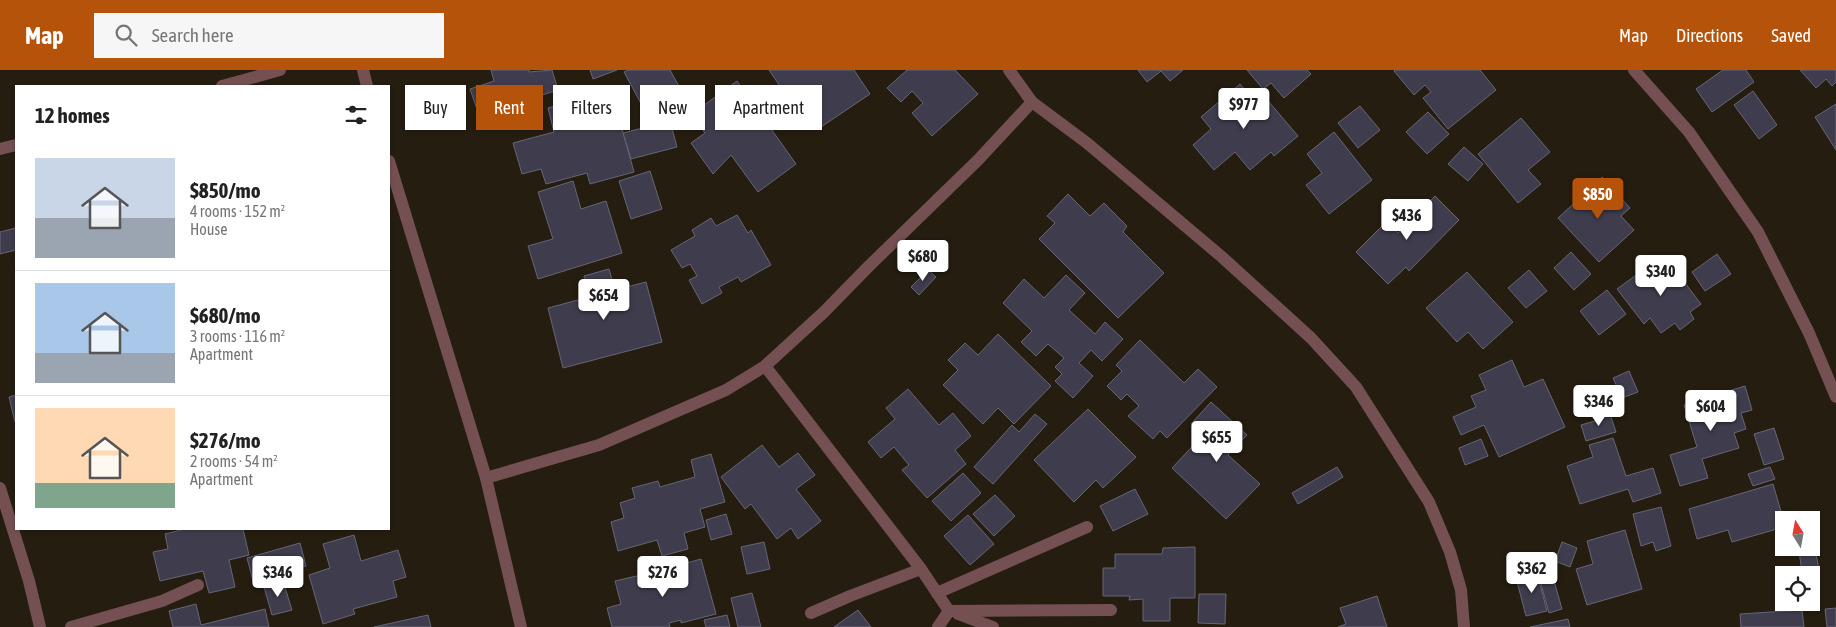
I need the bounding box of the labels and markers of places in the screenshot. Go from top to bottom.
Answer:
pin: $977 [1214,88,1274,130]
pin: $850 [1568,178,1628,220]
pin: $436 [1377,198,1437,241]
pin: $680 [893,240,953,282]
pin: $340 [1631,254,1691,297]
pin: $654 [574,278,634,321]
pin: $346 [1569,384,1629,427]
pin: $604 [1681,390,1741,432]
pin: $655 [1187,420,1247,463]
pin: $362 [1502,552,1562,594]
pin: $346 [248,556,308,598]
pin: $276 [633,556,693,598]

